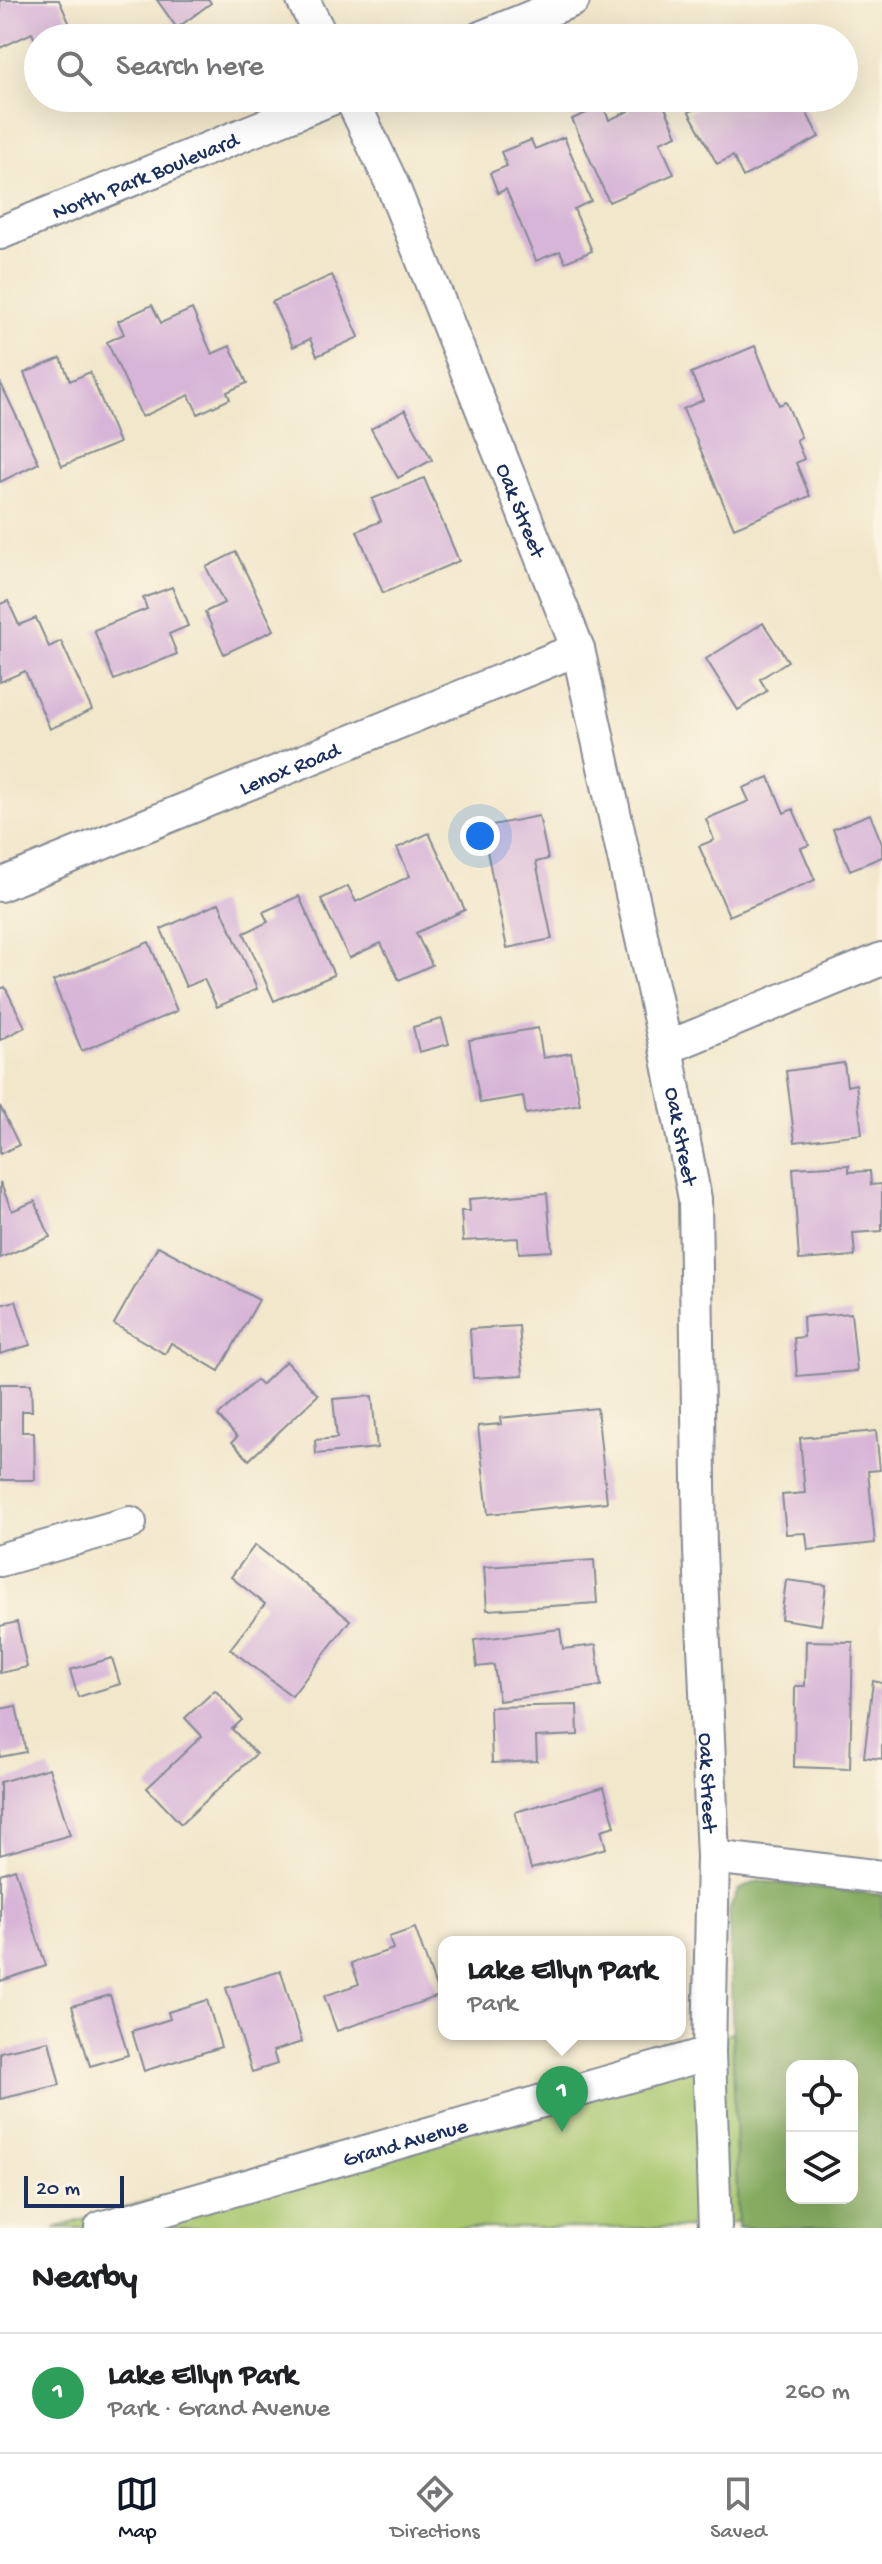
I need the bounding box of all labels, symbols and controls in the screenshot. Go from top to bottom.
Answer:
search box [24,24,858,112]
icon: search [52,46,96,90]
text: Search here [116,51,264,86]
street label: North Park Boulevard [49,128,245,227]
street label: Oak Street [488,460,550,564]
street label: Lenox Road [236,738,346,803]
your location [460,816,500,856]
street label: Oak Street [657,1085,701,1190]
street label: Oak Street [691,1732,721,1835]
popup [438,1936,686,2040]
text: Lake Ellyn Park [468,1955,656,1990]
text: Park [468,1990,517,2021]
map controls [786,2060,858,2204]
button: locate [786,2060,858,2132]
pin: 1 [536,2066,588,2132]
street label: Grand Avenue [340,2114,472,2175]
button: layers [786,2132,858,2204]
scale bar [24,2172,124,2208]
text: 20 m [36,2177,80,2203]
text: Nearby [32,2260,137,2300]
text: Lake Ellyn Park [108,2360,297,2395]
text: 1 [53,2378,63,2409]
text: 260 m [785,2378,850,2409]
text: Park · Grand Avenue [108,2395,330,2426]
tab: Map [115,2472,159,2546]
tab: Directions [390,2472,480,2546]
tab: Saved [710,2472,767,2546]

